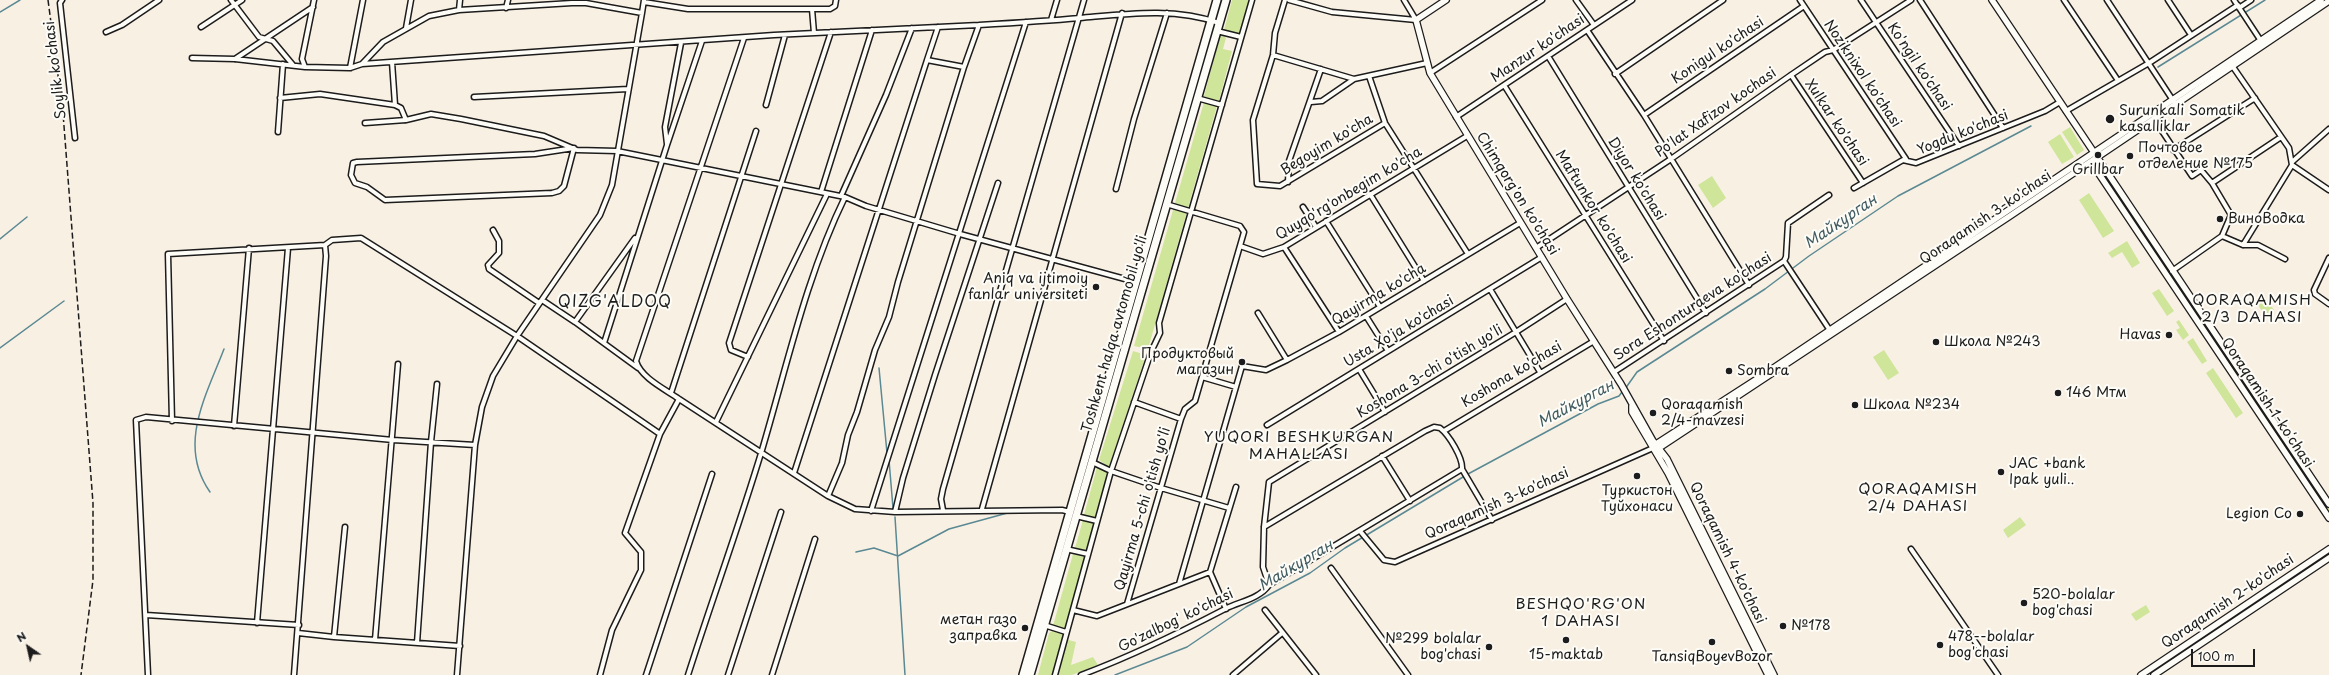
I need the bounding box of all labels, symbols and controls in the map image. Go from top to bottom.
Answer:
street label: Manzur ko'chasi [1488,11,1588,87]
street label: Konigul ko'chasi [1669,14,1767,88]
street label: Noziknixol ko'chasi [1820,17,1904,131]
street label: Soylik ko'chasi [42,20,70,120]
street label: Ko'ngil ko'chasi [1883,20,1955,114]
street label: Po'lat Xafizov kochasi [1652,65,1780,161]
street label: Xulkar ko'chasi [1801,77,1871,169]
place label: Surunkali Somatik kasalliklar [2119,103,2245,136]
street label: Yogdu ko'chasi [1915,107,2011,159]
street label: Begoyim ko'cha [1278,111,1376,179]
marker: Surunkali Somatik kasalliklar [2104,113,2116,125]
street label: Chimqorg'on ko'chasi [1472,129,1562,259]
street label: Diyor ko'chasi [1604,134,1668,224]
place label: Почтовое отделение №175 [2138,140,2253,172]
street label: Quyqo'rg'onbegim ko'cha [1273,144,1425,244]
street label: Maftunkor ko'chasi [1551,147,1635,267]
marker: Grillbar [2093,150,2103,160]
marker: Почтовое отделение №175 [2125,151,2135,161]
place label: Grillbar [2072,162,2124,178]
street label: Qoraqamish 3-ko'chasi [1917,168,2055,268]
water label: Майкурган [1801,191,1881,253]
place label: ВиноВодка [2228,211,2305,227]
marker: ВиноВодка [2215,214,2225,224]
street label: Toshkent halqa avtomobil yo'li [1079,234,1151,434]
street label: Sora Eshonturaeva ko'chasi [1611,250,1775,364]
street label: Qayirma ko'cha [1329,260,1429,330]
place label: Aniq va ijtimoiy fanlar universiteti [968,271,1088,304]
marker: Aniq va ijtimoiy fanlar universiteti [1091,282,1101,292]
district label: QORAQAMISH 2/3 DAHASI [2193,292,2311,327]
district label: QIZG'ALDOQ [558,293,672,313]
street label: Usta Xo'ja ko'chasi [1341,293,1457,371]
street label: Koshona 3-chi o'tish yo'li [1354,322,1506,422]
place label: Havas [2120,327,2161,343]
marker: Havas [2164,330,2174,340]
place label: Школа №243 [1944,334,2041,350]
street label: Qoraqamish 1-koʻchasi [2217,335,2317,471]
marker: Школа №243 [1931,337,1941,347]
street label: Koshona ko'chasi [1459,338,1565,412]
place label: Продуктовый магазин [1141,346,1234,378]
marker: Продуктовый магазин [1237,357,1247,367]
place label: Sombra [1737,363,1789,379]
marker: Sombra [1724,366,1734,376]
water label: Майкурган [1535,376,1617,432]
place label: 146 Мтм [2066,385,2127,401]
marker: 146 Мтм [2053,388,2063,398]
place label: Qoraqamish 2/4-mavzesi [1661,397,1744,430]
place label: Школа №234 [1863,397,1960,413]
marker: Школа №234 [1850,400,1860,410]
marker: Qoraqamish 2/4-mavzesi [1648,408,1658,418]
street label: Qayirma 5-chi o'tish yo'li [1112,425,1174,593]
district label: YUQORI BESHKURGAN MAHALLASI [1205,429,1393,464]
place label: JAC +bank Ipak yuli.. [2009,456,2085,488]
street label: Qoraqamish 3-ko'chasi [1423,465,1571,543]
marker: JAC +bank Ipak yuli.. [1996,467,2006,477]
marker: Туркистон Туйхонаси [1632,471,1642,481]
street label: Qoraqamish 4-ko'chasi [1685,479,1769,627]
district label: QORAQAMISH 2/4 DAHASI [1859,481,1977,516]
place label: Туркистон Туйхонаси [1601,483,1673,516]
place label: Legion Co [2226,506,2292,522]
marker: Legion Co [2295,509,2305,519]
water label: Майкурган [1255,537,1337,595]
street label: Qoraqamish 2-ko'chasi [2159,551,2297,653]
street label: Go'zalbog' ko'chasi [1116,586,1236,656]
place label: 520-bolalar bog'chasi [2032,587,2115,620]
district label: BESHQO'RG'ON 1 DAHASI [1515,596,1647,631]
marker: 520-bolalar bog'chasi [2019,598,2029,608]
place label: метан газо заправка [940,612,1017,644]
place label: №178 [1791,618,1831,634]
marker: №178 [1778,621,1788,631]
marker: метан газо заправка [1020,623,1030,633]
north arrow [8,627,48,667]
text: N [13,627,29,646]
place label: 478--bolalar bog'chasi [1948,629,2034,662]
place label: №299 bolalar bog'chasi [1385,631,1481,664]
marker: 15-maktab [1561,635,1571,645]
marker: TansiqBoyevBozor [1707,637,1717,647]
marker: 478--bolalar bog'chasi [1935,640,1945,650]
scale bar [2193,641,2257,667]
marker: №299 bolalar bog'chasi [1484,642,1494,652]
place label: 15-maktab [1529,647,1603,663]
text: 100 m [2198,647,2235,665]
place label: TansiqBoyevBozor [1652,649,1772,665]

